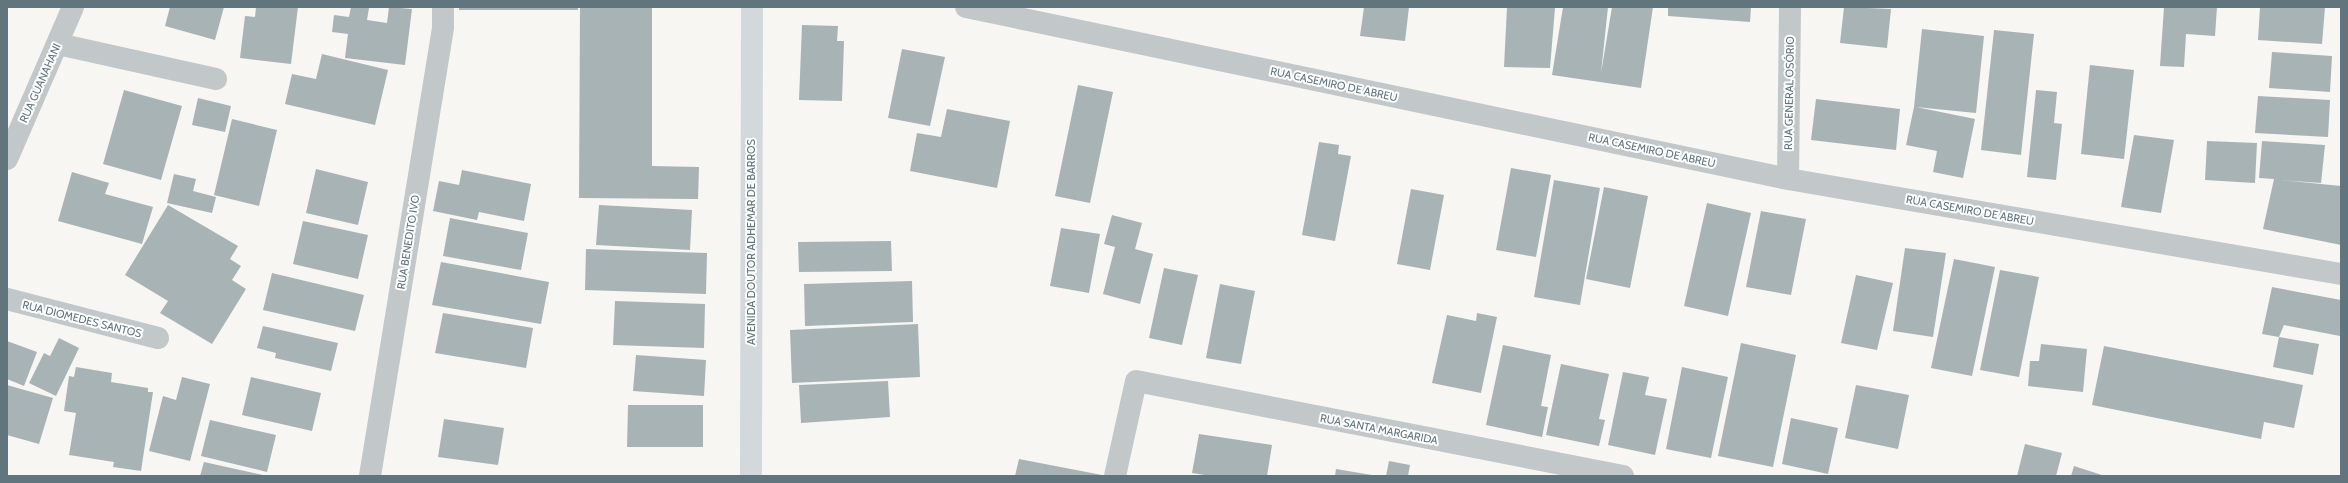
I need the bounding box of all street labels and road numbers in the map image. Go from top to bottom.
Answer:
street label: RUA GENERAL OSÓRIO [1781,36,1797,150]
street label: RUA GUANAHANI [16,41,64,125]
street label: RUA CASEMIRO DE ABREU [1269,64,1399,104]
street label: RUA CASEMIRO DE ABREU [1587,130,1717,170]
street label: AVENIDA DOUTOR ADHEMAR DE BARROS [744,139,758,345]
street label: RUA CASEMIRO DE ABREU [1905,192,2035,228]
street label: RUA BENEDITO IVO [394,193,422,290]
street label: RUA DIOMEDES SANTOS [21,297,144,341]
street label: RUA SANTA MARGARIDA [1319,411,1439,447]

